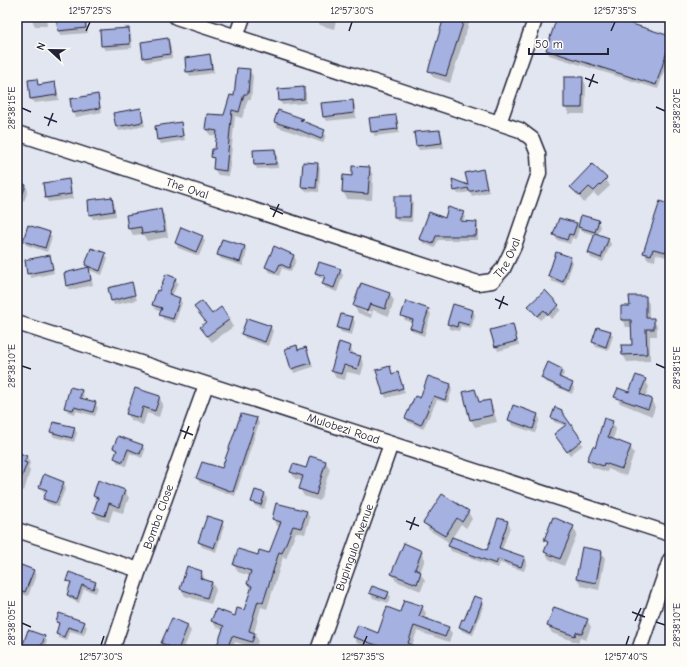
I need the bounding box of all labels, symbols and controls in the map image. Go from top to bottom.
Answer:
text: 12°57'25"S [69,5,112,17]
text: 12°57'30"S [330,5,374,17]
text: 12°57'35"S [594,5,637,17]
north arrow [30,30,70,70]
scale bar [529,30,608,56]
text: 50 m [535,37,563,51]
text: N [34,41,49,52]
text: 28°38'15"E [6,86,18,130]
text: 28°38'20"E [671,88,683,134]
street label: The Oval [164,175,210,202]
street label: The Oval [491,236,523,281]
text: 28°38'10"E [6,344,18,388]
text: 28°38'15"E [671,346,683,390]
street label: Mulobezi Road [305,410,381,447]
street label: Bomba Close [140,483,176,551]
street label: Bupingulo Avenue [333,502,376,593]
text: 28°38'05"E [6,600,18,646]
text: 28°38'10"E [671,603,683,647]
text: 12°57'30"S [79,651,123,663]
text: 12°57'35"S [342,651,385,663]
text: 12°57'40"S [605,651,648,663]

